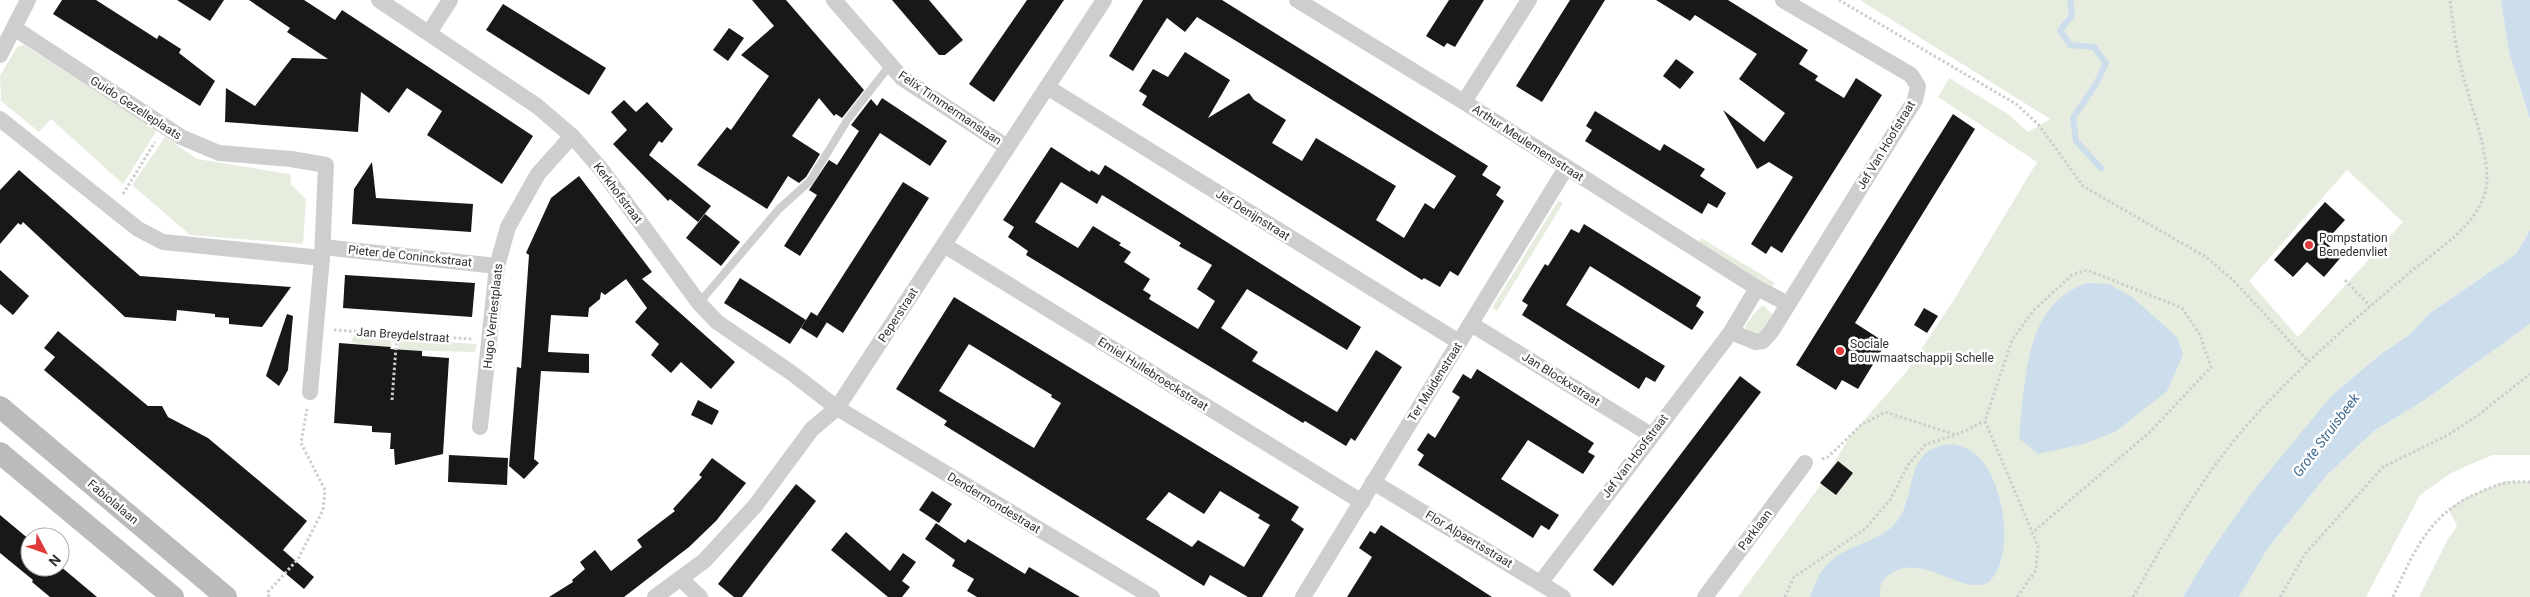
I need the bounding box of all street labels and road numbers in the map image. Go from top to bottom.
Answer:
street label: Felix Timmermanslaan [896,68,1004,148]
street label: Guido Gezelleplaats [88,73,184,143]
street label: Jef Van Hoofstraat [1854,98,1918,192]
street label: Arthur Meulemensstraat [1470,102,1586,184]
street label: Kerkhofstraat [591,160,645,226]
street label: Jef Denijnstraat [1214,187,1293,243]
street label: Pieter de Coninckstraat [347,243,473,269]
street label: Hugo Verriestplaats [481,263,505,369]
street label: Peperstraat [875,285,921,345]
street label: Jan Breydelstraat [356,325,450,345]
street label: Emiel Hullebroeckstraat [1095,334,1211,414]
street label: Ter Muidenstraat [1405,340,1465,424]
street label: Jan Blockxstraat [1519,349,1603,409]
street label: Jef Van Hoofstraat [1599,411,1671,501]
street label: Dendermondestraat [945,470,1043,536]
street label: Fabiolalaan [85,477,141,527]
street label: Flor Alpaertsstraat [1423,507,1515,571]
street label: Parklaan [1735,507,1775,553]

